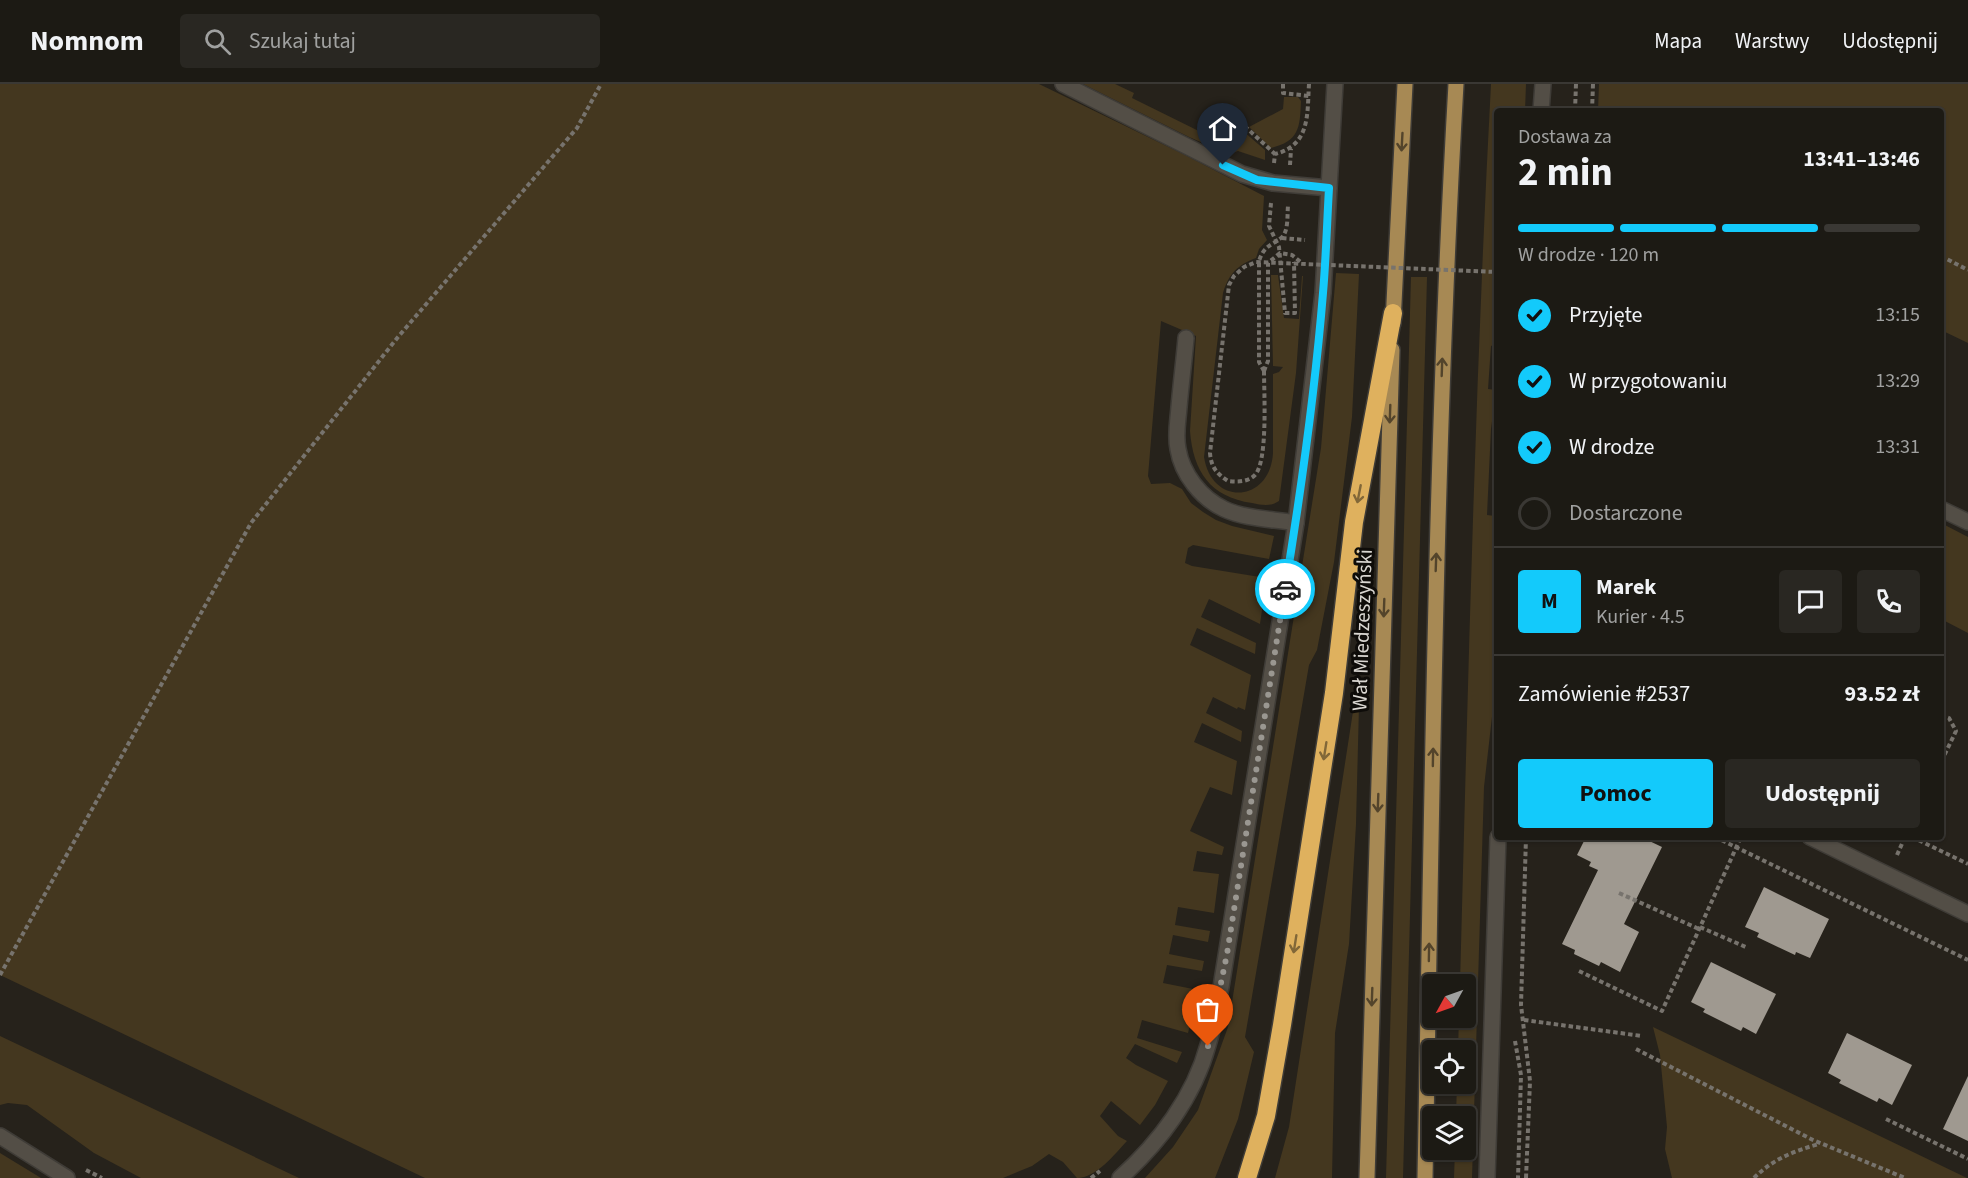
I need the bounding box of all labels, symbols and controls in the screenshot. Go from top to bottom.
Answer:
search box [180,14,600,68]
text: Nomnom [30,21,144,61]
icon: search [201,25,234,58]
text: Szukaj tutaj [249,25,356,57]
text: Mapa [1654,26,1702,56]
text: Warstwy [1735,26,1809,56]
text: Udostępnij [1842,26,1938,56]
pin [1197,103,1248,165]
icon: home [1206,112,1239,145]
text: Dostawa za [1518,123,1612,151]
one-way arrow [1396,132,1407,152]
text: 13:41–13:46 [1803,143,1920,175]
text: 2 min [1518,145,1613,201]
text: W drodze · 120 m [1518,241,1659,269]
icon: check [1518,299,1551,332]
text: Przyjęte [1569,299,1643,331]
text: 13:15 [1875,301,1920,329]
one-way arrow [1436,357,1448,377]
icon: check [1518,365,1551,398]
text: W przygotowaniu [1569,365,1727,397]
text: 13:29 [1875,367,1920,395]
one-way arrow [1384,403,1396,423]
icon: check [1518,431,1551,464]
text: W drodze [1569,431,1655,463]
text: 13:31 [1875,433,1920,461]
one-way arrow [1353,484,1364,504]
text: Dostarczone [1569,497,1683,529]
street label: Wał Miedzeszyński [1344,548,1380,712]
one-way arrow [1430,552,1442,572]
courier [1255,559,1315,619]
button: chat [1779,570,1842,633]
button: phone [1857,570,1920,633]
text: Marek [1596,571,1656,603]
icon: car [1269,573,1302,606]
text: M [1541,585,1558,617]
one-way arrow [1378,598,1390,618]
text: Kurier · 4.5 [1596,603,1685,631]
text: Zamówienie #2537 [1518,678,1690,710]
text: 93.52 zł [1845,678,1920,710]
one-way arrow [1319,741,1330,761]
one-way arrow [1427,747,1438,767]
button: Pomoc [1518,759,1713,828]
button: Udostępnij [1725,759,1920,828]
one-way arrow [1372,793,1384,813]
one-way arrow [1289,934,1300,953]
one-way arrow [1423,942,1435,962]
north arrow [1422,974,1476,1028]
map controls [1422,974,1476,1160]
pin [1182,984,1233,1046]
one-way arrow [1367,987,1378,1007]
icon: bag [1191,993,1224,1026]
button: locate [1422,1040,1476,1094]
button: layers [1422,1106,1476,1160]

